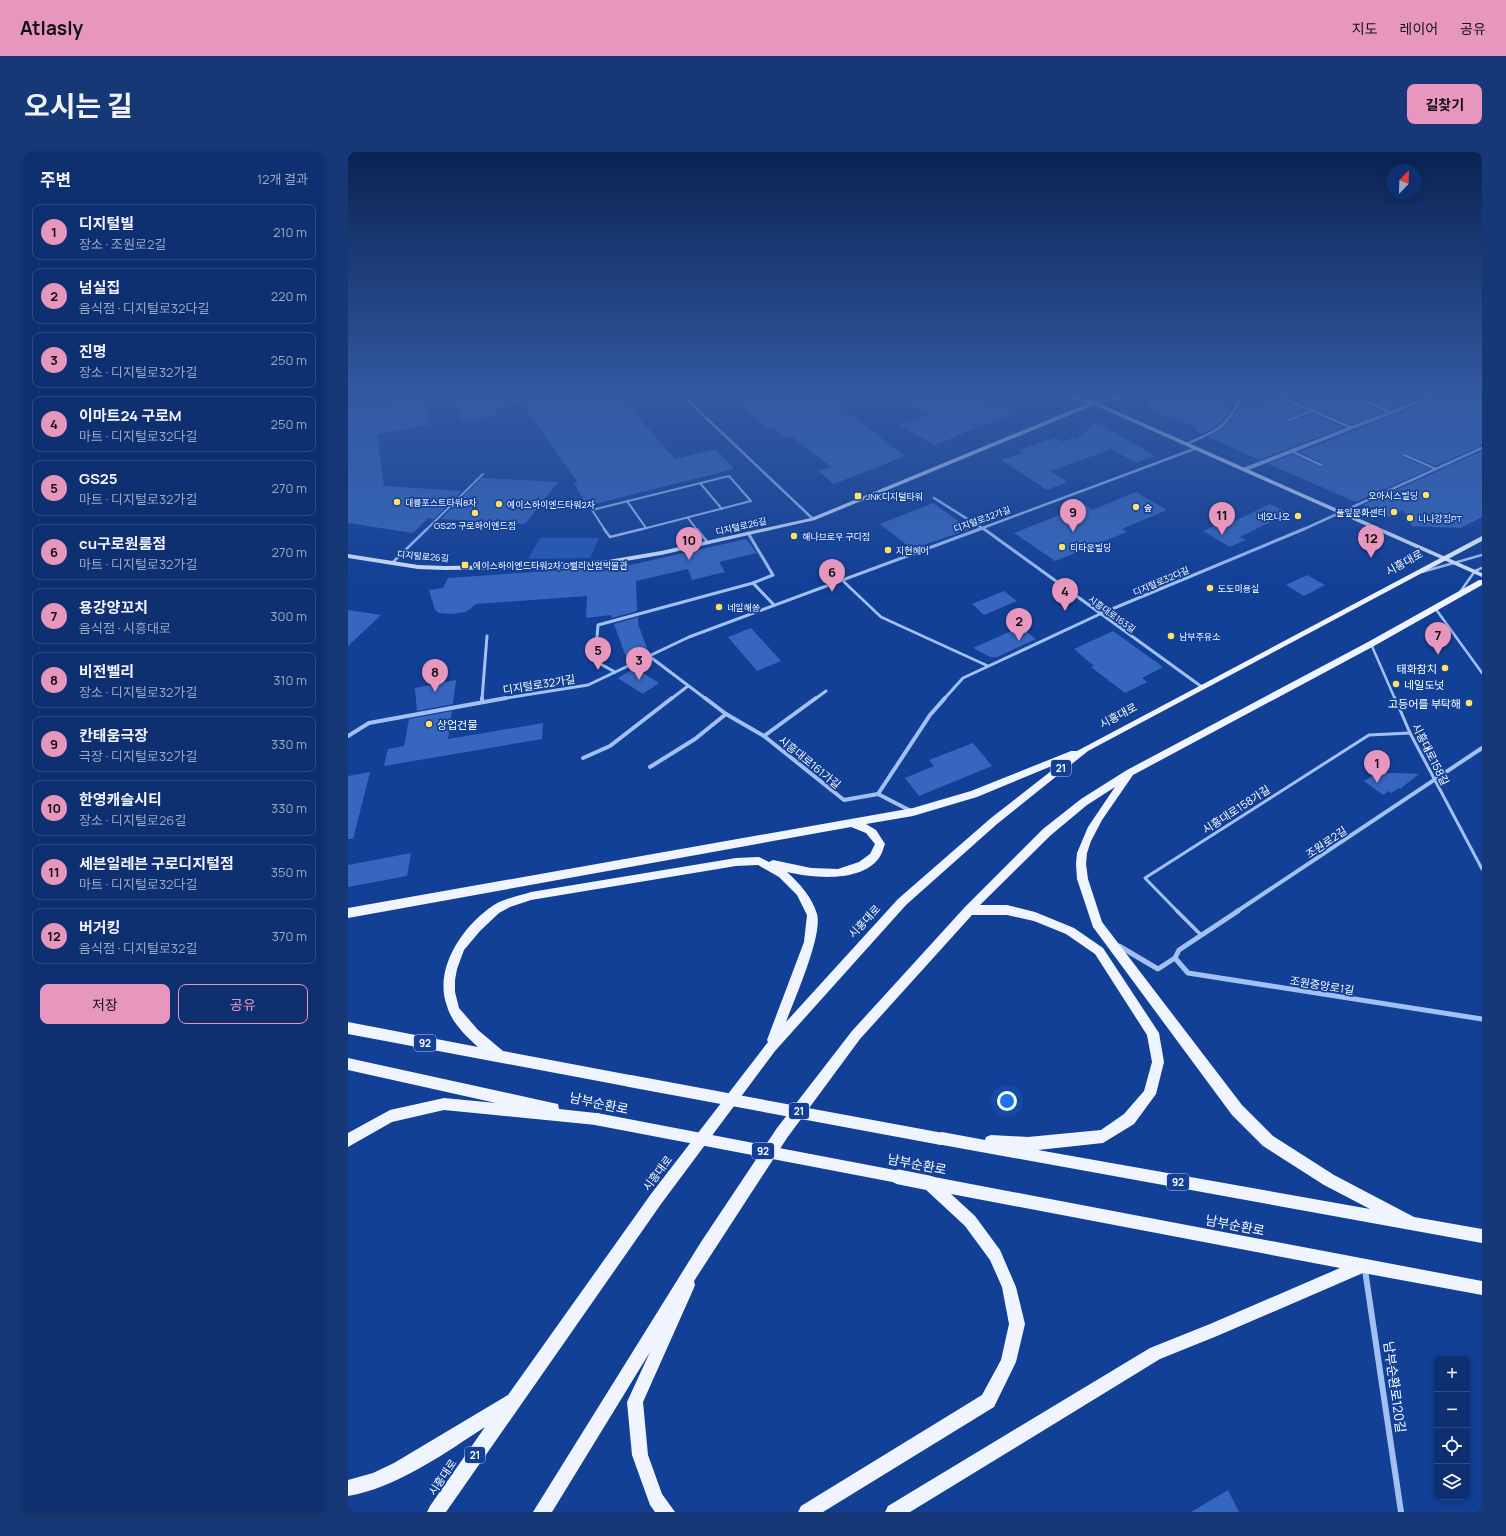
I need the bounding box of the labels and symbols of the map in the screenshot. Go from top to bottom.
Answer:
north arrow [1386,164,1422,200]
place label: 오아시스빌딩 [1368,489,1418,502]
place label: JNK디지털타워 [866,490,923,503]
marker: 오아시스빌딩 [1421,490,1431,500]
marker: JNK디지털타워 [853,491,863,501]
place label: 대륭포스트타워8차 [405,496,476,509]
marker: 대륭포스트타워8차 [392,497,402,507]
place label: 에이스하이엔드타워2차 [507,498,595,511]
marker: 에이스하이엔드타워2차 [494,499,504,509]
pin: 9 [1060,499,1086,532]
place label: 숲 [1144,501,1152,514]
marker: 숲 [1131,502,1141,512]
pin: 11 [1209,502,1235,535]
street label: 디지털로32가길 [952,503,1012,535]
place label: 풀잎문화센터 [1336,506,1386,519]
marker: 풀잎문화센터 [1389,507,1399,517]
marker: GS25 구로하이앤드점 [470,508,480,518]
place label: 네오나오 [1257,510,1291,523]
marker: 네오나오 [1293,511,1303,521]
place label: 니나강짐PT [1418,512,1463,525]
marker: 니나강짐PT [1405,513,1415,523]
street label: 디지털로26길 [714,514,768,538]
place label: GS25 구로하이앤드점 [434,519,516,532]
pin: 12 [1358,525,1384,558]
pin: 10 [676,527,702,560]
place label: 해나브로우 구디점 [802,530,870,543]
marker: 해나브로우 구디점 [789,531,799,541]
place label: 티타운빌딩 [1070,541,1111,554]
marker: 티타운빌딩 [1057,542,1067,552]
place label: 지현헤어 [896,544,929,557]
marker: 지현헤어 [883,545,893,555]
street label: 시흥대로 [1383,546,1425,578]
street label: 디지털로26길 [396,547,450,565]
place label: 에이스하이엔드타워2차.G밸리산업박물관 [473,559,628,572]
pin: 6 [819,559,845,592]
marker: 에이스하이엔드타워2차.G밸리산업박물관 [460,560,470,570]
street label: 디지털로32다길 [1131,563,1191,599]
pin: 4 [1052,578,1078,611]
place label: 도도미용실 [1218,582,1259,595]
marker: 도도미용실 [1205,583,1215,593]
street label: 시흥대로163길 [1086,592,1138,636]
place label: 네일해쏭 [727,601,760,614]
marker: 네일해쏭 [714,602,724,612]
pin: 2 [1006,608,1032,641]
pin: 7 [1425,622,1451,655]
place label: 남부주유소 [1179,630,1221,643]
marker: 남부주유소 [1166,631,1176,641]
pin: 5 [585,637,611,670]
pin: 3 [626,647,652,680]
pin: 8 [422,659,448,692]
place label: 태화참치 [1397,661,1437,676]
marker: 태화참치 [1440,663,1450,673]
street label: 디지털로32가길 [502,671,576,697]
place label: 네일도넛 [1404,677,1444,692]
marker: 네일도넛 [1391,679,1401,689]
place label: 고등어를 부탁해 [1388,696,1461,711]
marker: 고등어를 부탁해 [1464,698,1474,708]
street label: 시흥대로 [1097,699,1139,731]
place label: 상업건물 [437,717,477,732]
marker: 상업건물 [424,719,434,729]
street label: 시흥대로158길 [1409,720,1453,788]
street label: 시흥대로161가길 [776,732,844,792]
pin: 1 [1364,750,1390,783]
road number: 21 [1051,760,1071,776]
street label: 시흥대로158가길 [1199,782,1273,836]
street label: 조원로2길 [1302,823,1350,861]
street label: 시흥대로 [845,901,883,941]
street label: 조원중앙로1길 [1289,973,1355,997]
road number: 92 [414,1035,436,1051]
street label: 남부순환로 [568,1088,630,1118]
your location [997,1091,1017,1111]
road number: 21 [789,1103,809,1119]
road number: 92 [752,1143,774,1159]
street label: 남부순환로 [886,1149,948,1179]
street label: 시흥대로 [639,1152,675,1194]
road number: 92 [1167,1174,1189,1190]
street label: 남부순환로 [1204,1210,1266,1240]
street label: 남부순환로120길 [1380,1340,1410,1434]
road number: 21 [465,1447,485,1463]
street label: 시흥대로 [424,1456,460,1498]

